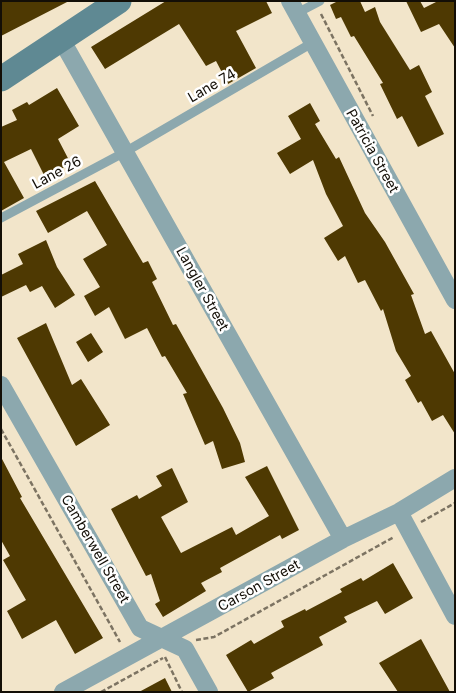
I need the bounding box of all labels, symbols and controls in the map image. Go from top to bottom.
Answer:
street label: Lane 74 [185,66,239,106]
street label: Patricia Street [342,106,402,196]
street label: Lane 26 [29,153,85,193]
street label: Langler Street [172,244,232,334]
street label: Camberwell Street [57,492,133,606]
street label: Carson Street [215,557,303,615]

